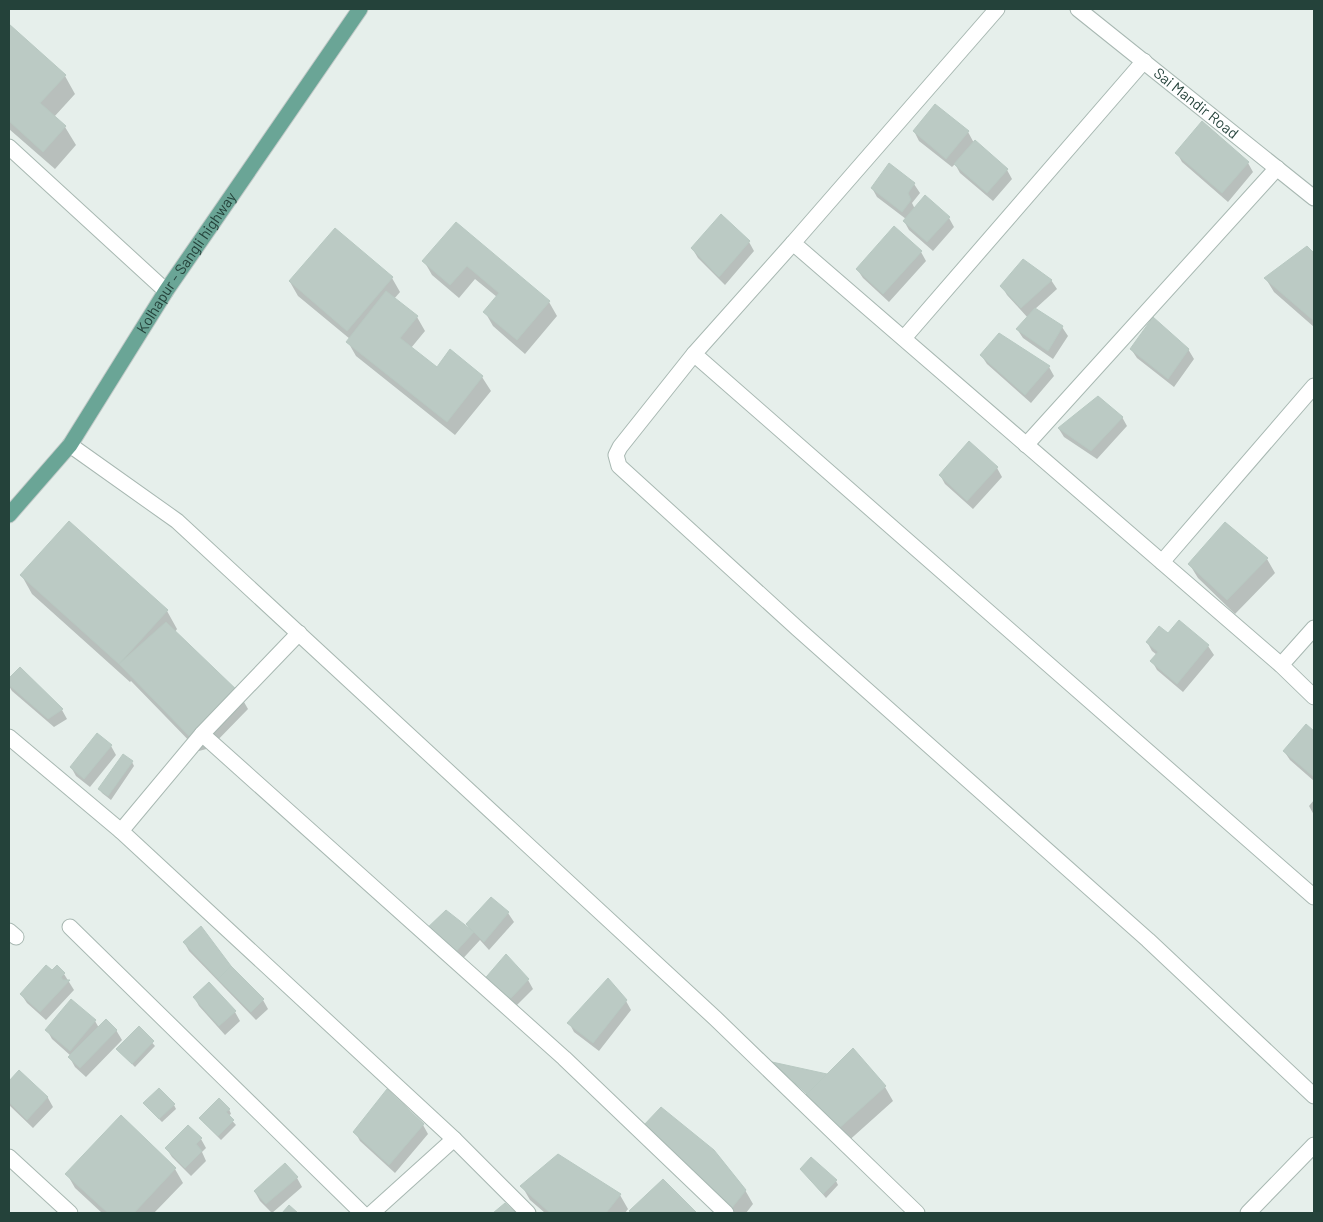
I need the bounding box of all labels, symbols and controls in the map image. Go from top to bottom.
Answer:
street label: Sai Mandir Road [1151,63,1242,142]
street label: Kolhapur - Sangli highway [132,188,239,336]

